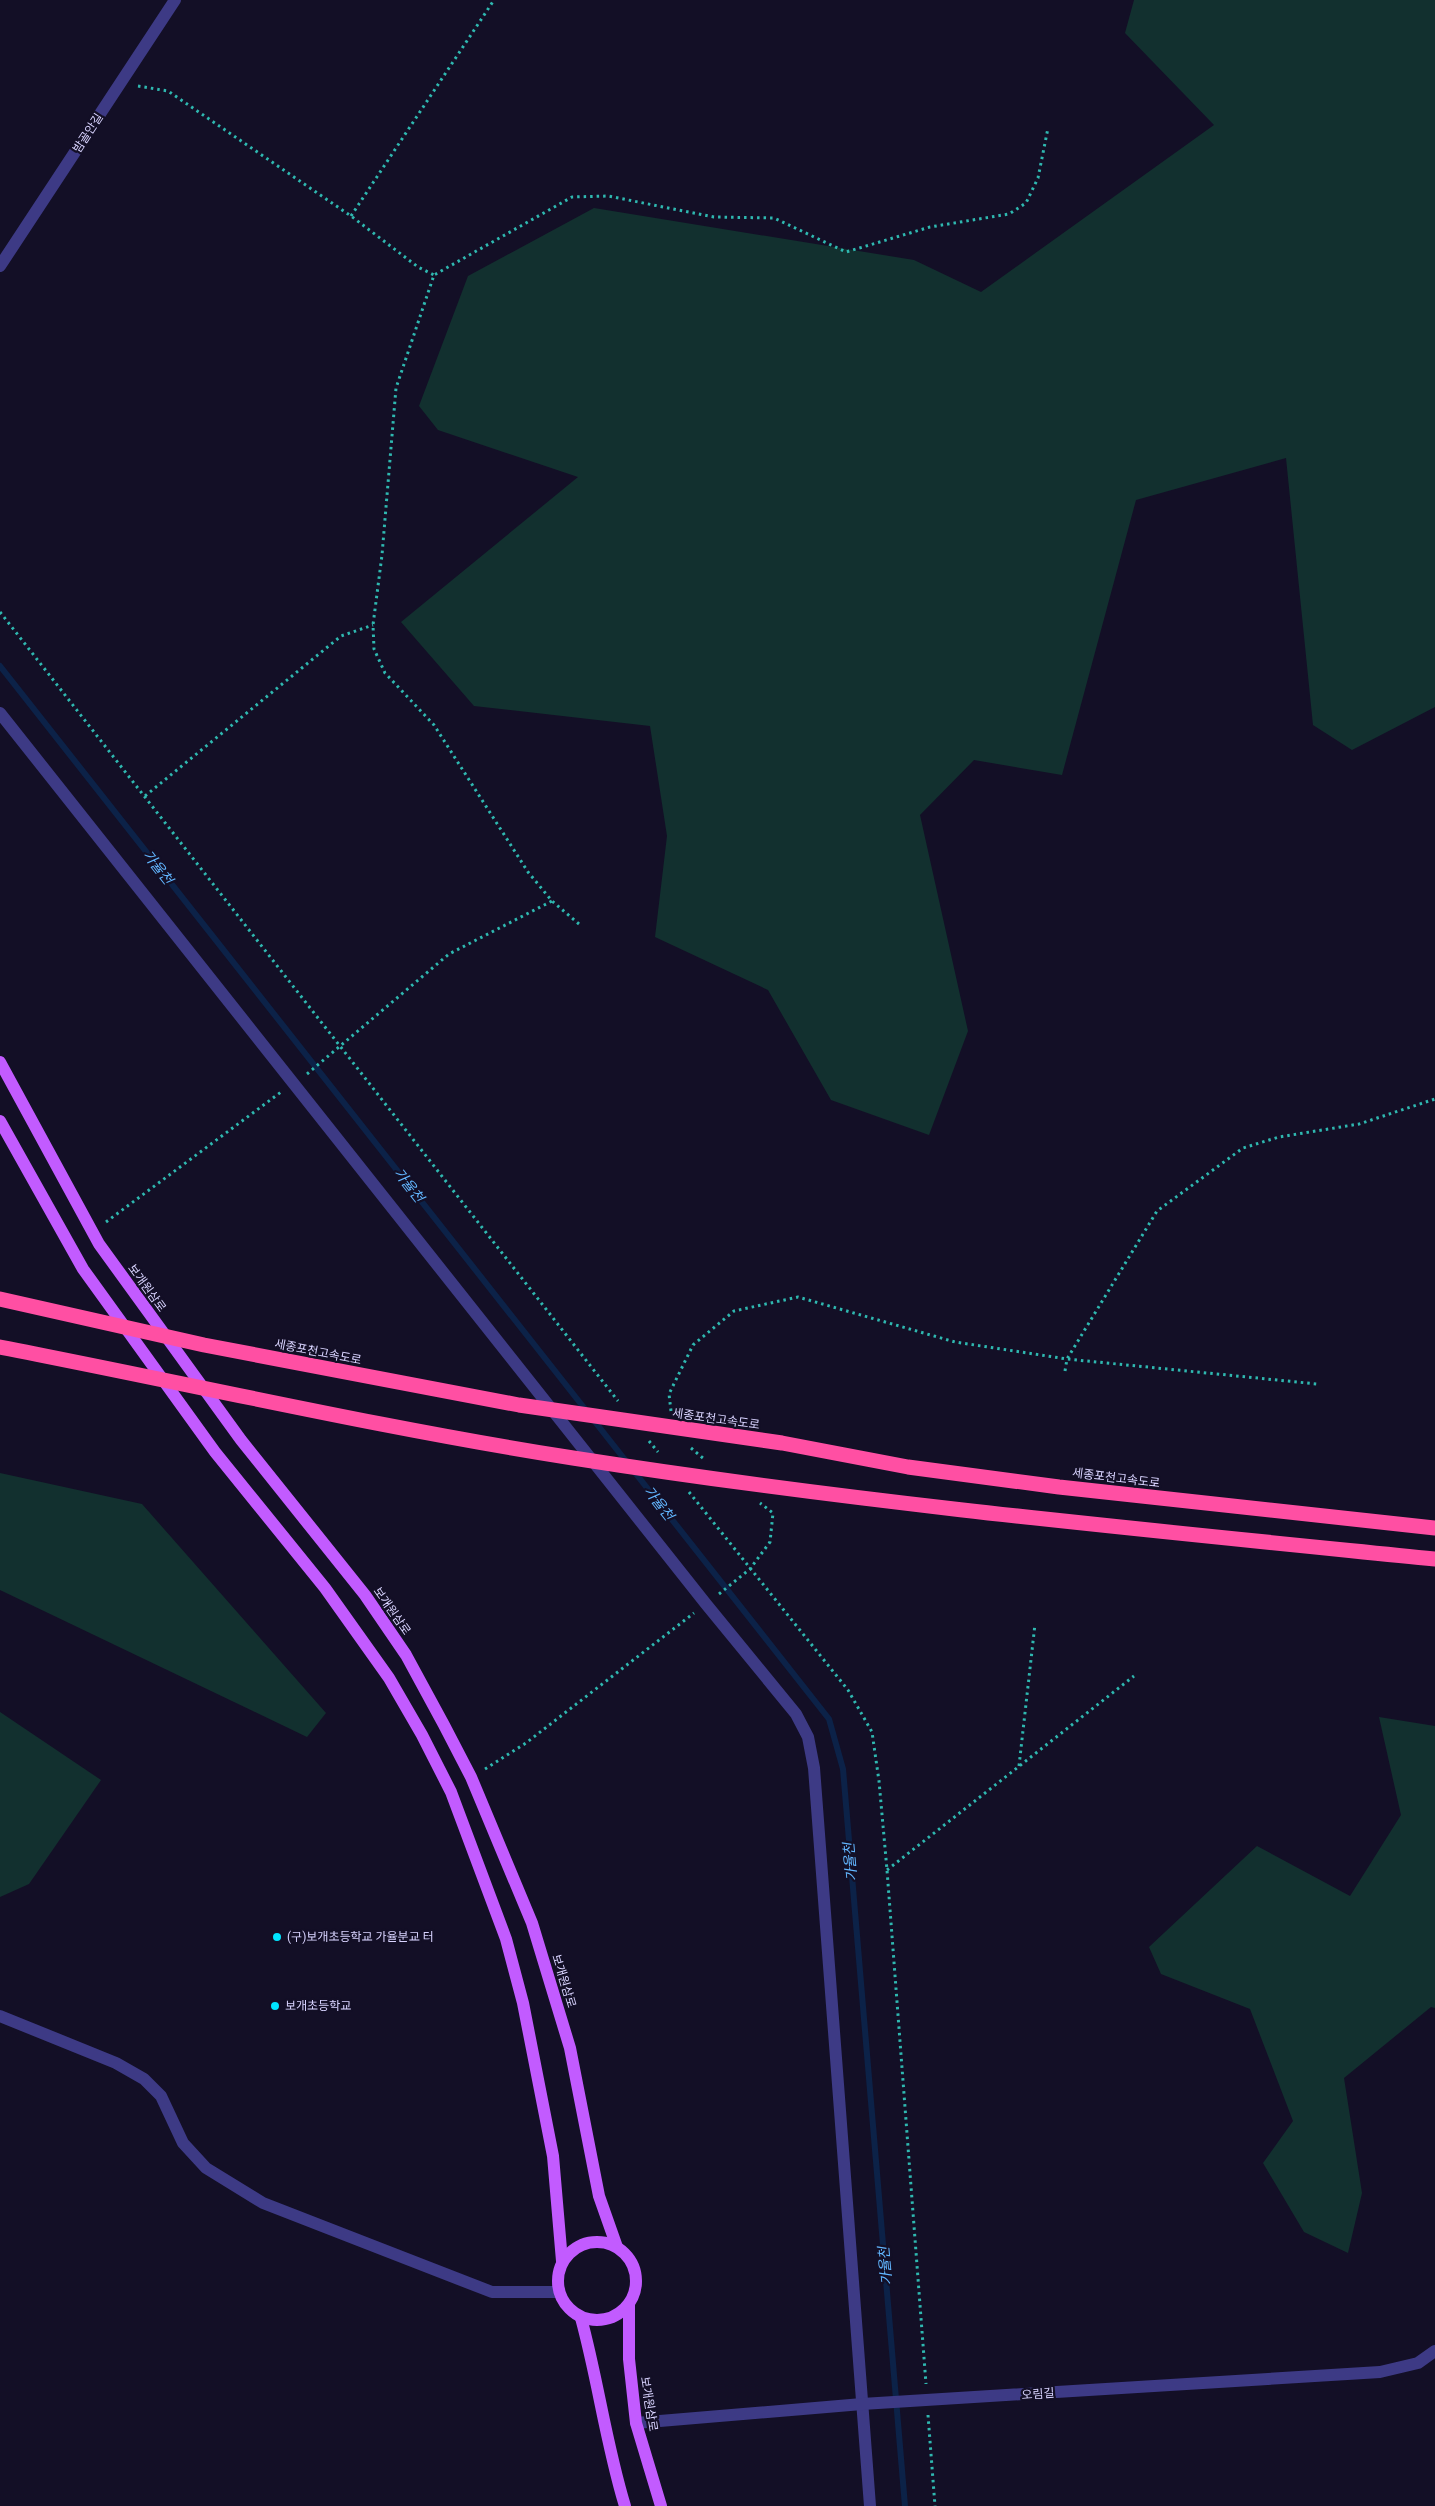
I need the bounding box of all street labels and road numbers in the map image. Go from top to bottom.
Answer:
street label: 밤골안길 [70,111,106,155]
street label: 보개원삼로 [125,1262,169,1314]
street label: 세종포천고속도로 [273,1337,363,1367]
street label: 세종포천고속도로 [671,1406,761,1432]
street label: 세종포천고속도로 [1071,1466,1161,1490]
street label: 보개원삼로 [370,1584,414,1638]
street label: 보개원삼로 [549,1953,579,2009]
street label: 보개원삼로 [638,2376,660,2432]
street label: 오림길 [1021,2386,1055,2402]

